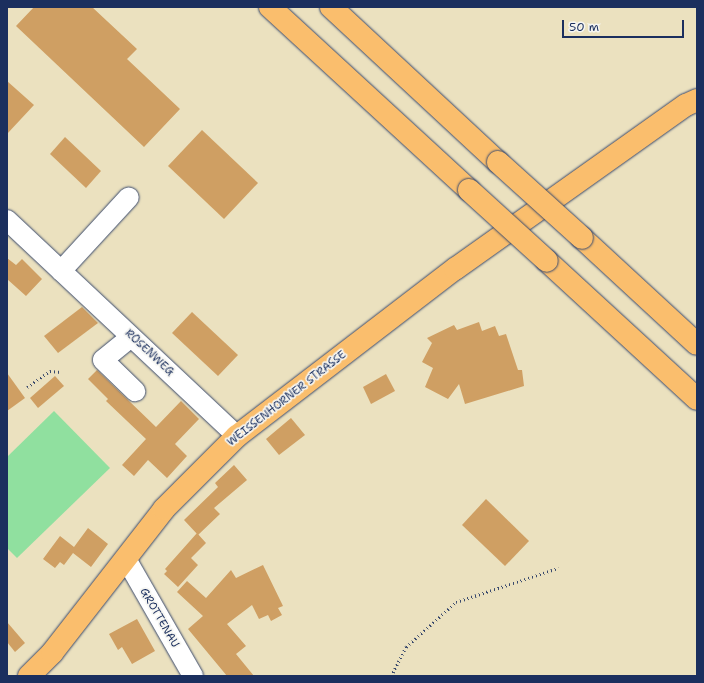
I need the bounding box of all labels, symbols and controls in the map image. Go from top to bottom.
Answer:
scale bar [564,12,686,38]
text: 50 m [569,19,599,35]
street label: ROSENWEG [122,327,176,379]
street label: WEISSENHORNER STRASSE [225,349,349,449]
street label: GROTTENAU [137,586,181,650]

